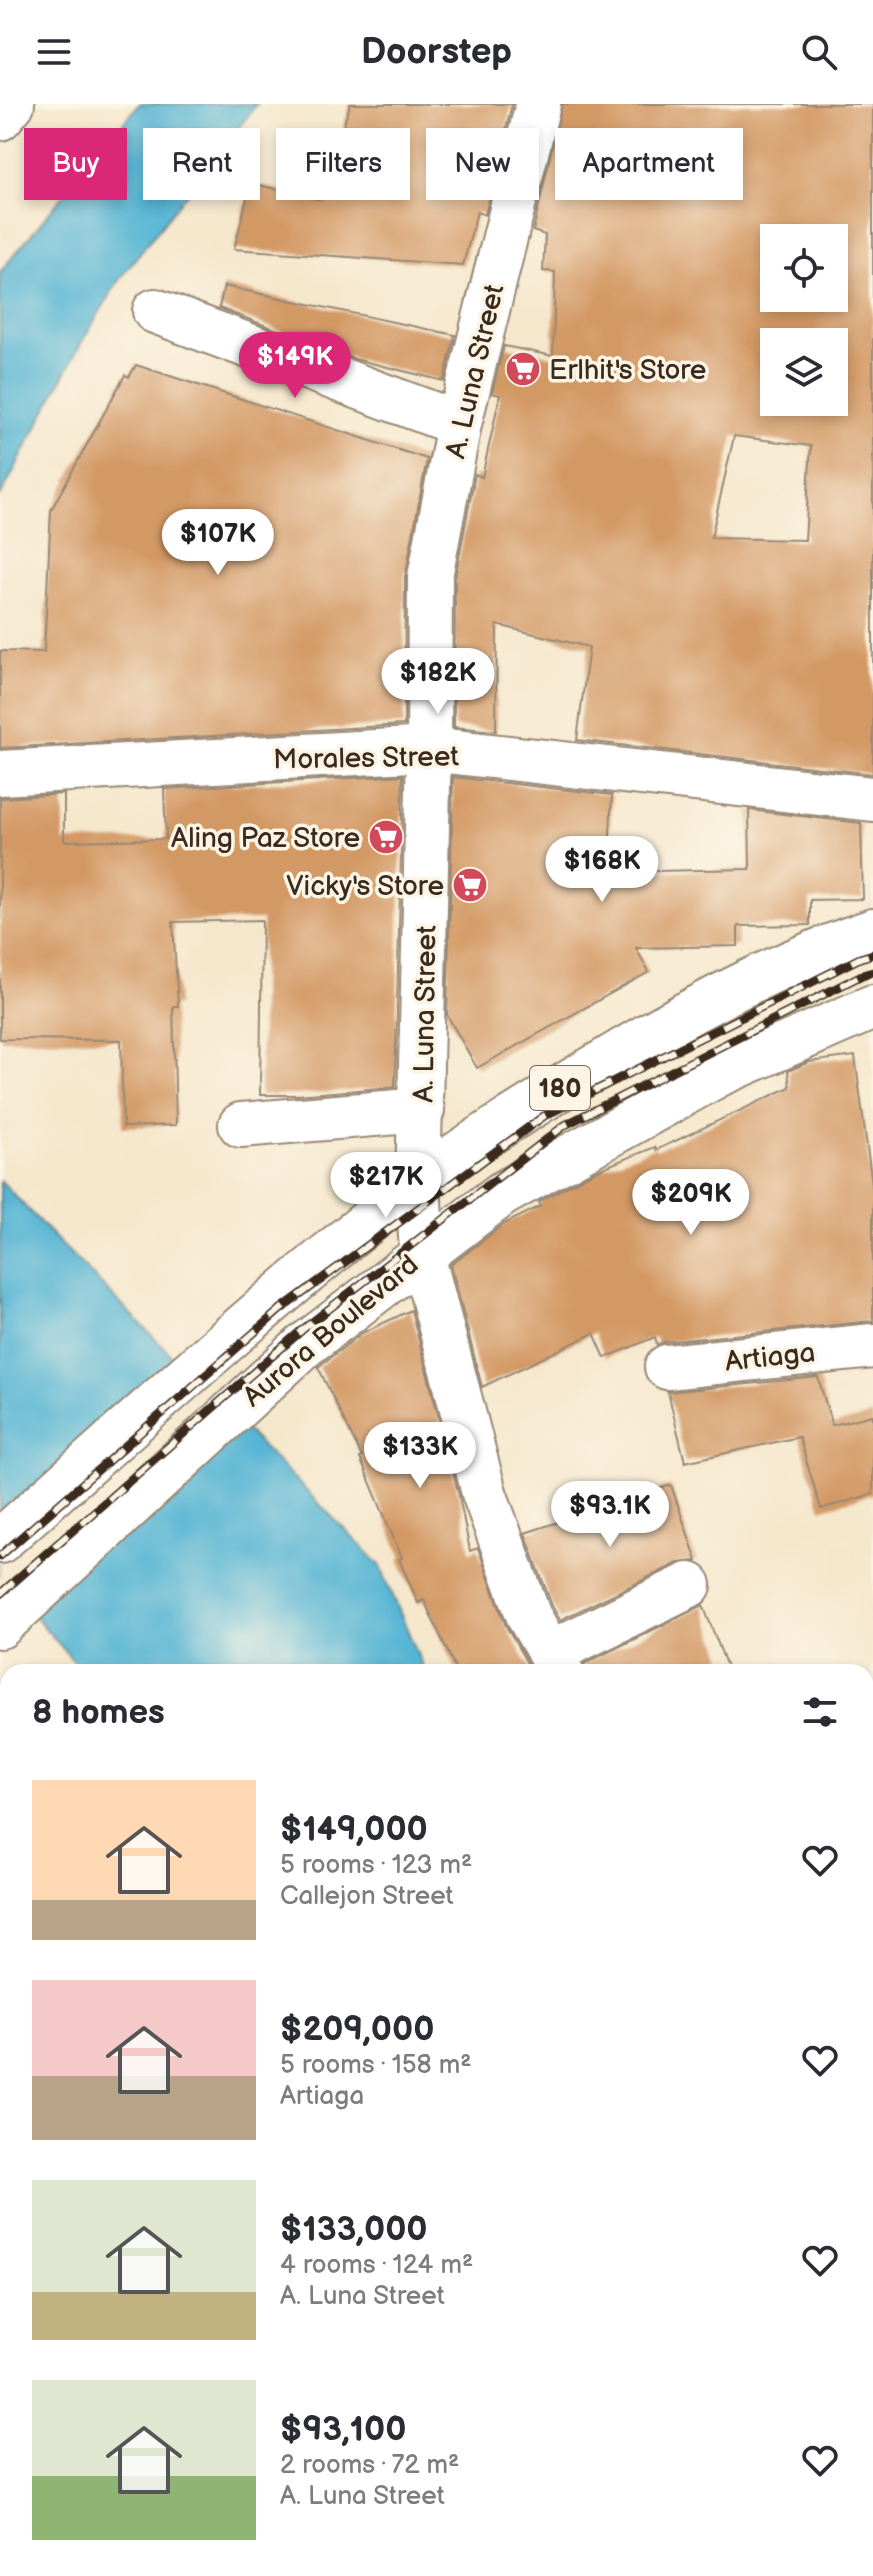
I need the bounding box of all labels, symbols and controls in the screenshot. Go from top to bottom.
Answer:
icon: menu [32,30,76,74]
icon: search [797,30,841,74]
text: Doorstep [361,31,512,74]
chip: Buy [24,128,127,200]
chip: Rent [143,128,260,200]
chip: Filters [276,128,410,200]
chip: New [426,128,539,200]
chip: Apartment [555,128,743,200]
map controls [760,224,848,416]
button: locate [760,224,848,312]
street label: A. Luna Street [439,281,512,461]
button: layers [760,328,848,416]
pin: $149K [239,332,351,400]
text: $149K [257,342,333,373]
supermarket icon: Erlhit's Store [504,350,542,388]
place label: Erlhit's Store [549,354,706,387]
pin: $107K [162,509,274,577]
text: $107K [180,519,256,550]
pin: $182K [382,648,494,716]
text: $182K [400,658,476,689]
street label: Morales Street [273,740,460,777]
supermarket icon: Aling Paz Store [367,818,405,856]
place label: Aling Paz Store [171,822,360,855]
pin: $168K [546,836,658,904]
text: $168K [563,846,641,877]
supermarket icon: Vicky's Store [451,866,489,904]
place label: Vicky's Store [286,870,444,903]
street label: A. Luna Street [407,925,444,1103]
road number: 180 [530,1066,590,1110]
pin: $217K [330,1152,442,1220]
text: $217K [348,1162,424,1193]
pin: $209K [635,1169,747,1237]
text: $209K [650,1179,732,1210]
street label: Aurora Boulevard [237,1248,425,1414]
street label: Artiaga [723,1336,817,1379]
pin: $133K [364,1422,476,1490]
text: $133K [382,1432,458,1463]
pin: $93.1K [545,1481,675,1549]
text: $93.1K [569,1491,651,1522]
icon: filters [798,1690,842,1734]
text: 8 homes [32,1692,165,1733]
text: $149,000 [280,1809,428,1850]
icon: home [96,1812,192,1908]
icon: heart [798,1838,842,1882]
text: 5 rooms · 123 m² [280,1850,472,1881]
text: Callejon Street [280,1881,454,1912]
text: $209,000 [280,2009,434,2050]
icon: home [96,2012,192,2108]
icon: heart [798,2038,842,2082]
text: 5 rooms · 158 m² [280,2050,472,2081]
text: Artiaga [280,2081,364,2112]
text: $133,000 [280,2209,428,2250]
icon: home [96,2212,192,2308]
icon: heart [798,2238,842,2282]
text: 4 rooms · 124 m² [280,2250,473,2281]
text: A. Luna Street [280,2281,445,2312]
text: $93,100 [280,2409,406,2450]
icon: home [96,2412,192,2508]
icon: heart [798,2438,842,2482]
text: 2 rooms · 72 m² [280,2450,459,2481]
text: A. Luna Street [280,2481,445,2512]

